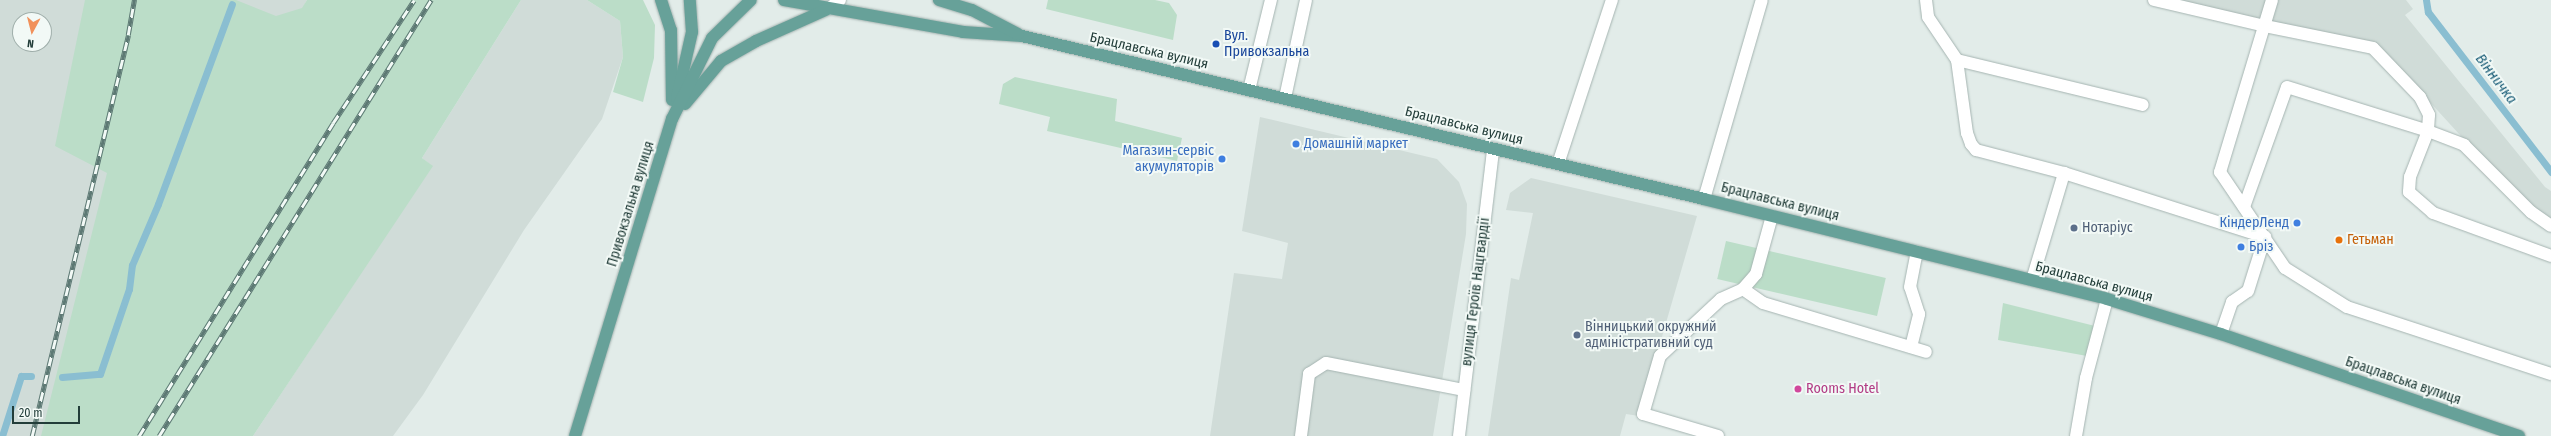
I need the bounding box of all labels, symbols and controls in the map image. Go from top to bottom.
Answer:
north arrow [12,12,52,52]
place label: Вул. Привокзальна [1224,28,1309,60]
street label: Брацлавська вулиця [1088,29,1210,73]
text: N [27,37,35,50]
marker: Вул. Привокзальна [1211,39,1221,49]
water label: Вінничка [2471,50,2521,108]
street label: Брацлавська вулиця [1403,103,1525,149]
place label: Домашній маркет [1304,136,1408,152]
street label: Привокзальна вулиця [604,139,658,269]
marker: Домашній маркет [1291,139,1301,149]
place label: Магазин-сервіс акумуляторів [1122,143,1214,176]
marker: Магазин-сервіс акумуляторів [1217,154,1227,164]
street label: Брацлавська вулиця [1719,179,1841,225]
place label: КіндерЛенд [2219,215,2289,231]
street label: вулиця Героїв Нацгвардії [1459,217,1493,367]
marker: КіндерЛенд [2292,218,2302,228]
place label: Нотаріус [2082,220,2133,236]
marker: Нотаріус [2069,223,2079,233]
place label: Гетьман [2347,232,2394,248]
marker: Гетьман [2334,235,2344,245]
place label: Бріз [2249,239,2274,255]
marker: Бріз [2236,242,2246,252]
street label: Брацлавська вулиця [2033,258,2155,306]
place label: Вінницький окружний адміністративний суд [1585,319,1716,352]
marker: Вінницький окружний адміністративний суд [1572,330,1582,340]
street label: Брацлавська вулиця [2343,353,2463,409]
place label: Rooms Hotel [1806,381,1879,397]
marker: Rooms Hotel [1793,384,1803,394]
scale bar [14,398,82,424]
text: 20 m [19,406,43,420]

